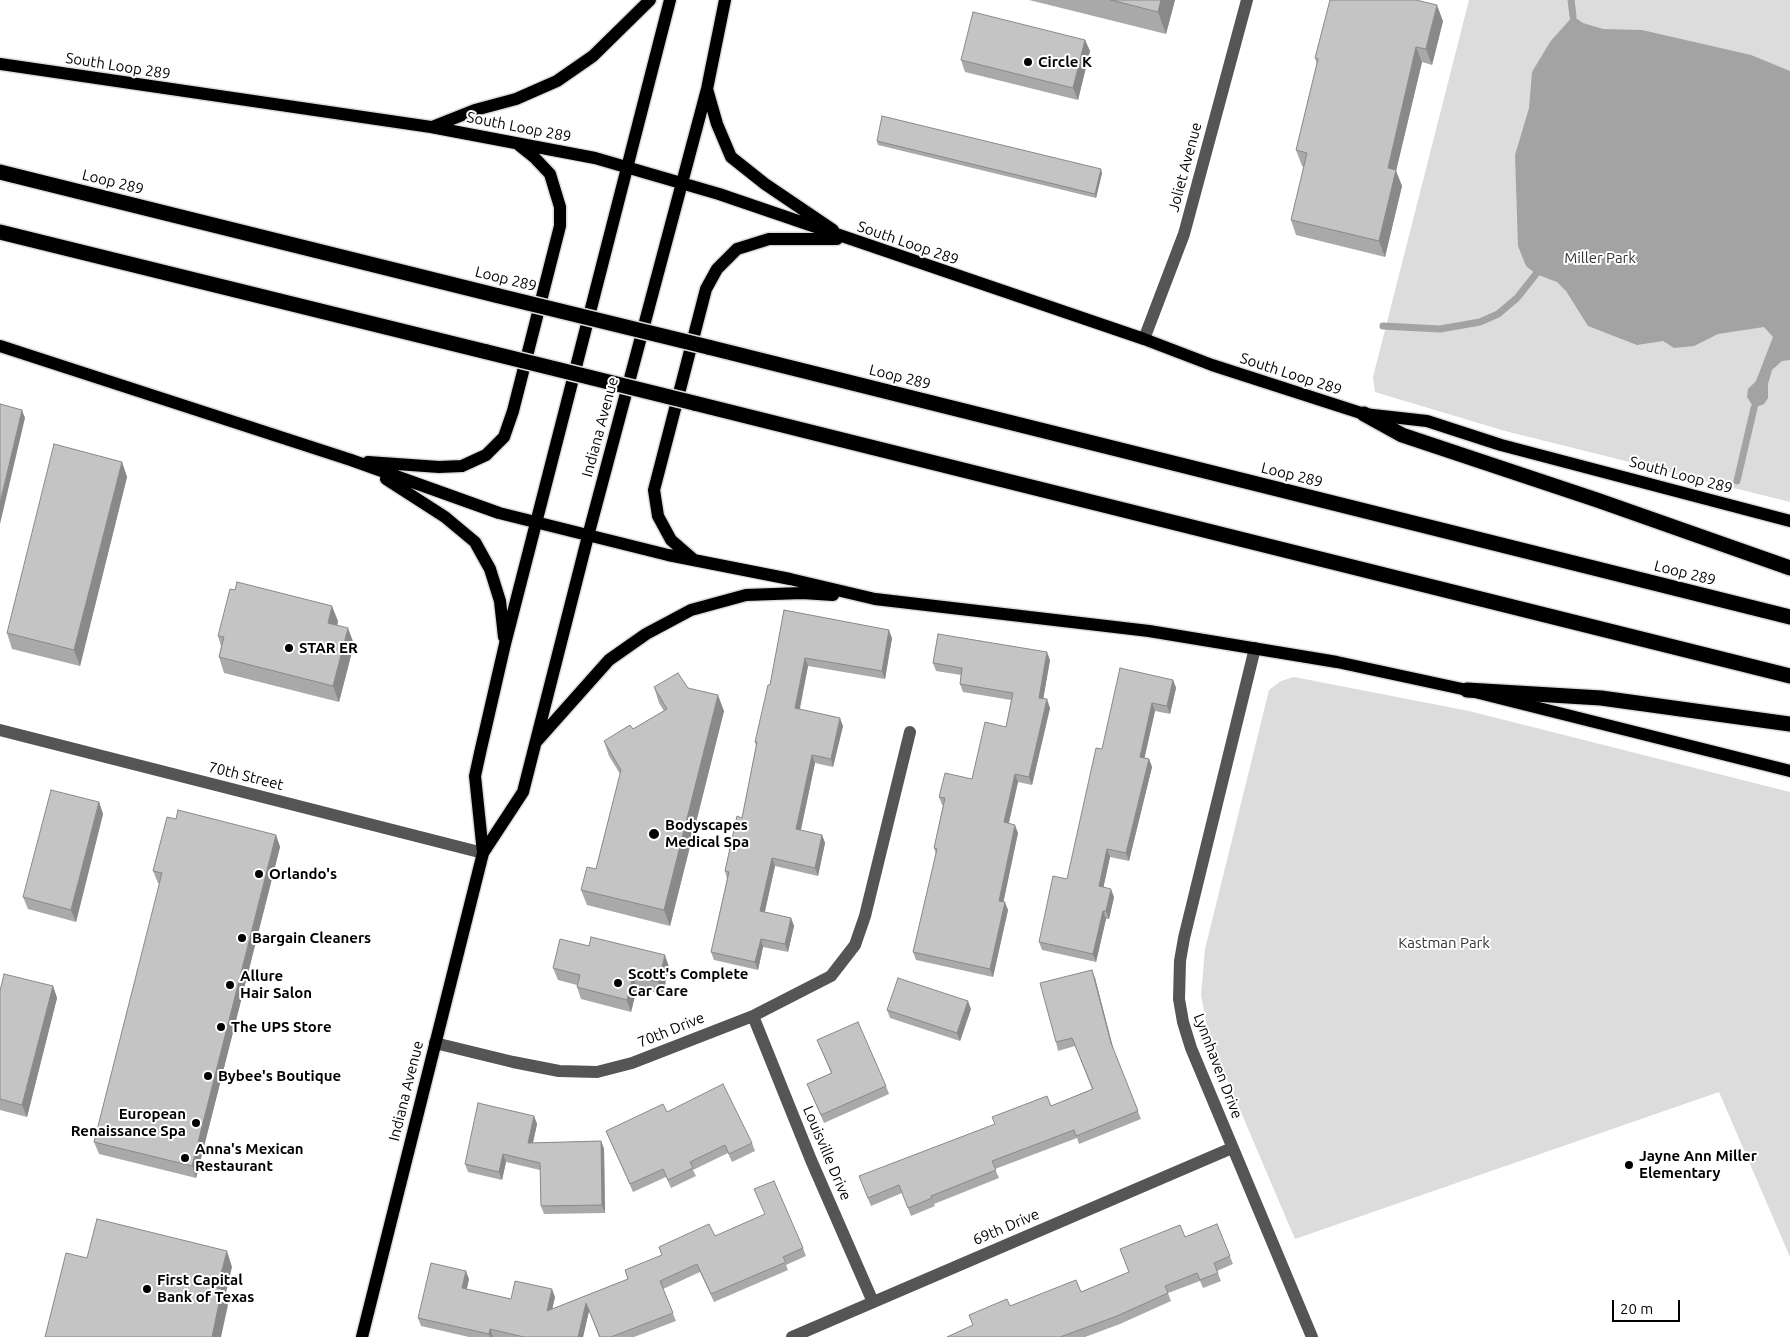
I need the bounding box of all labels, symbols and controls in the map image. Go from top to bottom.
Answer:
street label: South Loop 289 [64,49,172,83]
place label: Circle K [1038,53,1092,71]
marker: Circle K [1022,56,1034,68]
street label: South Loop 289 [465,108,573,146]
street label: Joliet Avenue [1164,120,1206,214]
street label: Loop 289 [80,166,146,198]
street label: South Loop 289 [855,217,961,269]
park label: Miller Park [1564,249,1636,267]
street label: Loop 289 [473,263,539,295]
street label: South Loop 289 [1238,349,1344,399]
street label: Loop 289 [867,361,933,393]
street label: Indiana Avenue [578,375,622,479]
street label: South Loop 289 [1628,453,1734,497]
street label: Loop 289 [1259,459,1325,491]
street label: Loop 289 [1652,557,1718,589]
place label: STAR ER [299,639,358,657]
marker: STAR ER [283,642,295,654]
street label: 70th Street [207,758,285,794]
place label: Bodyscapes Medical Spa [665,816,749,851]
marker: Bodyscapes Medical Spa [647,827,661,841]
place label: Orlando's [269,865,337,883]
marker: Orlando's [253,868,265,880]
place label: Bargain Cleaners [252,929,371,947]
marker: Bargain Cleaners [236,932,248,944]
park label: Kastman Park [1398,934,1490,952]
place label: Scott's Complete Car Care [628,965,748,1000]
place label: Allure Hair Salon [240,967,312,1002]
marker: Scott's Complete Car Care [612,977,624,989]
marker: Allure Hair Salon [224,979,236,991]
street label: 70th Drive [635,1008,707,1052]
street label: Lynnhaven Drive [1190,1011,1246,1121]
place label: The UPS Store [231,1018,332,1036]
marker: The UPS Store [215,1021,227,1033]
street label: Indiana Avenue [385,1039,427,1143]
place label: Bybee's Boutique [218,1067,341,1085]
marker: Bybee's Boutique [202,1070,214,1082]
street label: Louisville Drive [799,1103,855,1203]
place label: European Renaissance Spa [71,1105,186,1140]
marker: European Renaissance Spa [190,1117,202,1129]
place label: Anna's Mexican Restaurant [195,1140,304,1175]
place label: Jayne Ann Miller Elementary [1639,1147,1757,1182]
marker: Anna's Mexican Restaurant [179,1152,191,1164]
marker: Jayne Ann Miller Elementary [1623,1159,1635,1171]
street label: 69th Drive [970,1205,1042,1249]
place label: First Capital Bank of Texas [157,1271,254,1306]
marker: First Capital Bank of Texas [141,1283,153,1295]
scale bar [1615,1290,1682,1322]
text: 20 m [1620,1300,1653,1317]

